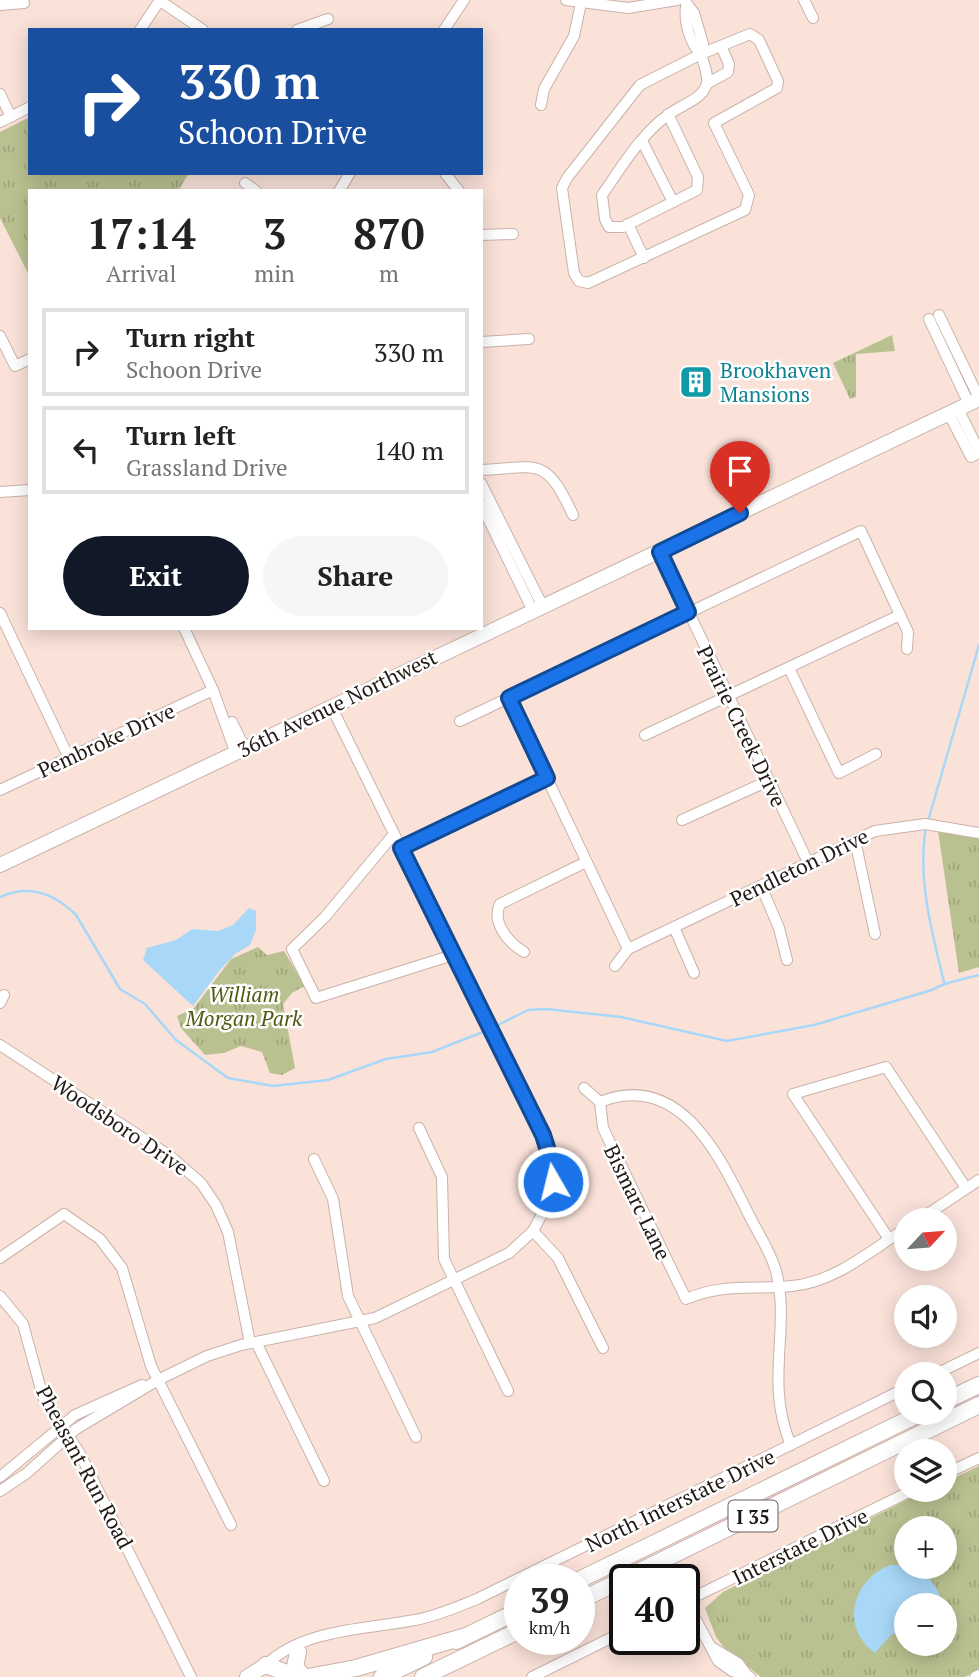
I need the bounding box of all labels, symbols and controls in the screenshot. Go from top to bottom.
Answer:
text: 330 m [178,48,320,113]
icon: right [63,56,154,147]
text: Schoon Drive [178,111,367,153]
text: 17:14 [87,205,196,261]
text: 3 [263,205,286,261]
text: 870 [353,205,424,261]
text: Arrival [106,258,176,289]
text: min [254,258,295,289]
text: m [379,258,399,289]
text: Turn right [126,320,255,354]
icon: right [67,333,105,371]
text: 330 m [374,335,444,369]
text: Schoon Drive [126,354,262,385]
place label: Brookhaven Mansions [720,356,832,408]
building icon: Brookhaven Mansions [677,363,715,401]
text: Turn left [126,418,236,452]
icon: left [67,431,105,469]
text: 140 m [374,433,444,467]
pin [710,441,770,513]
text: Grassland Drive [126,452,288,483]
icon: arrive [721,452,759,490]
button: Exit [63,536,249,616]
button: Share [263,536,448,616]
street label: Prairie Creek Drive [691,641,793,811]
street label: 36th Avenue Northwest [233,642,442,764]
street label: Pembroke Drive [33,696,179,784]
street label: Pendleton Drive [725,821,873,913]
park label: William Morgan Park [185,980,303,1032]
street label: Woodsboro Drive [46,1069,194,1181]
street label: Bismarc Lane [598,1140,678,1264]
position arrow [516,1145,590,1219]
north arrow [894,1208,957,1270]
map controls [894,1208,957,1656]
button: sound [894,1285,957,1348]
button: search [894,1362,957,1425]
street label: Pheasant Run Road [30,1381,140,1554]
button: layers [894,1439,957,1502]
street label: North Interstate Drive [581,1442,779,1558]
road number: I 35 [728,1500,778,1532]
street label: Interstate Drive [728,1501,872,1591]
button: + [894,1516,957,1579]
speed limit sign: 40 [609,1564,700,1655]
text: 39 [530,1577,569,1623]
button: − [894,1593,957,1656]
text: km/h [529,1615,570,1639]

